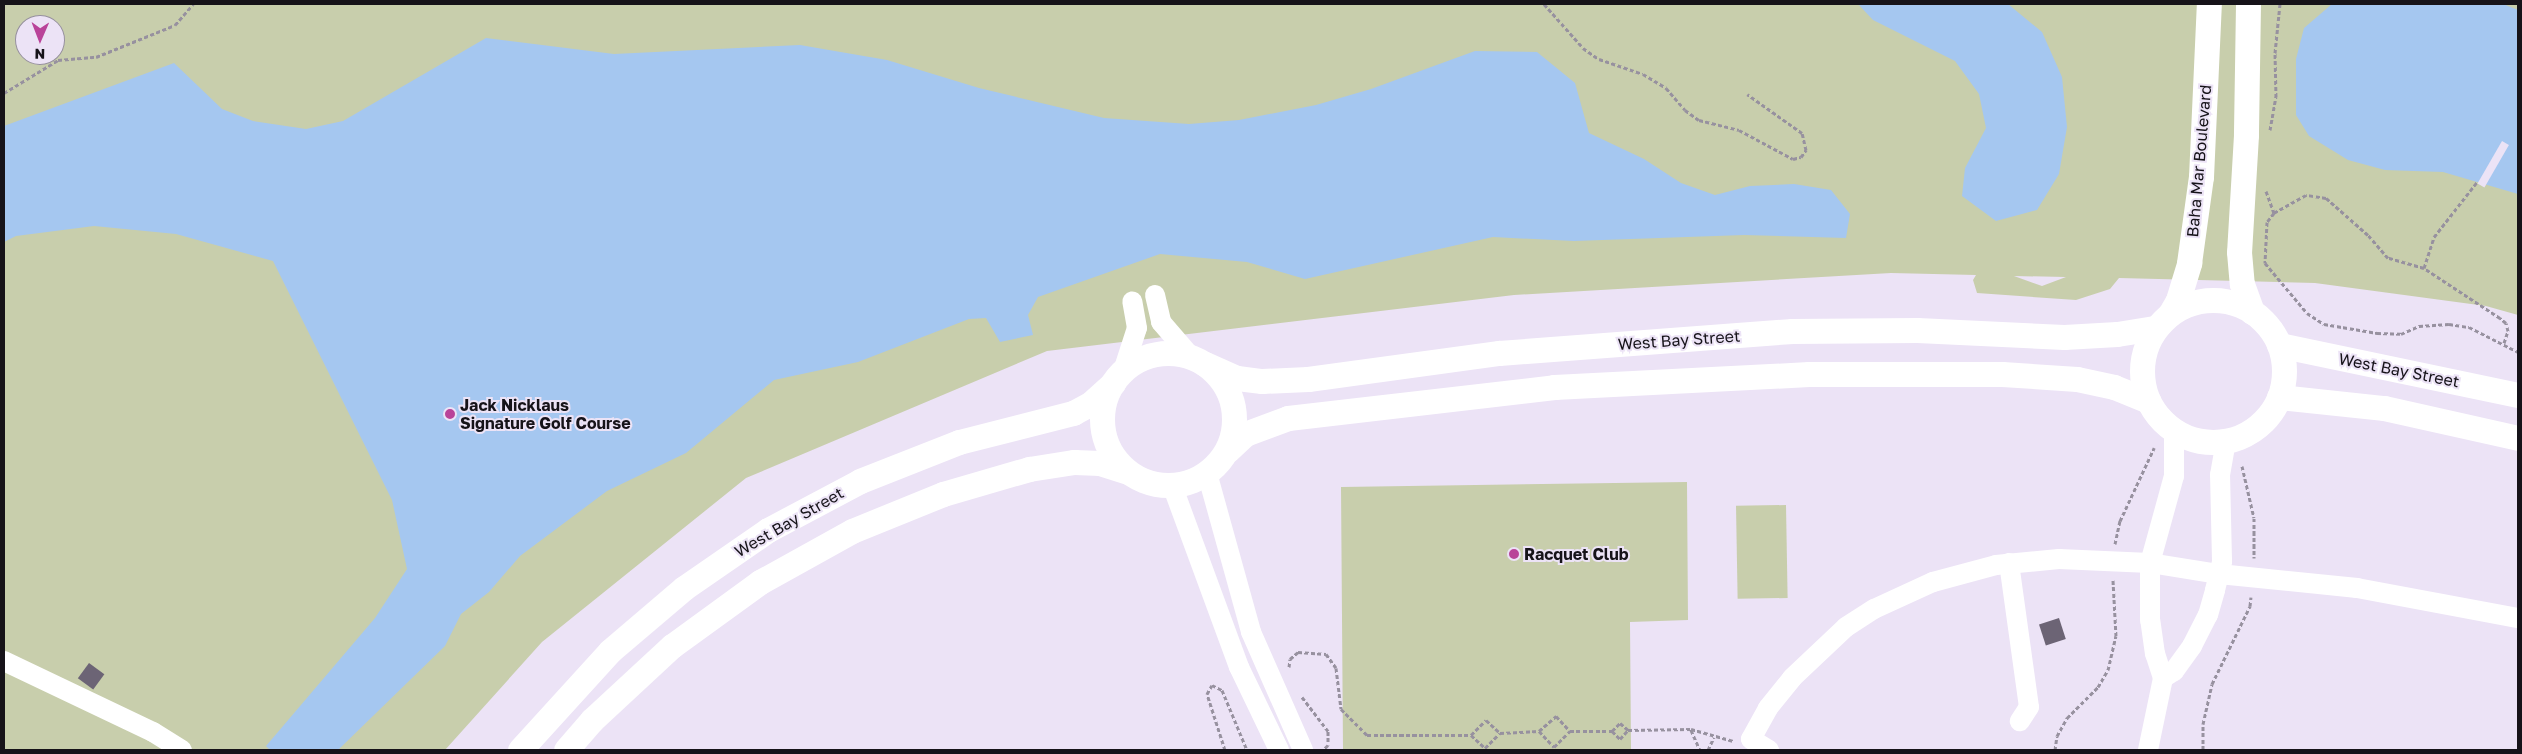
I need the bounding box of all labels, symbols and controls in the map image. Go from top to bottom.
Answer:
north arrow [15,15,65,65]
text: N [34,46,45,63]
street label: Baha Mar Boulevard [2183,84,2215,238]
street label: West Bay Street [1617,326,1741,354]
street label: West Bay Street [2337,349,2461,391]
place label: Jack Nicklaus Signature Golf Course [460,395,631,433]
marker: Jack Nicklaus Signature Golf Course [444,408,456,420]
street label: West Bay Street [731,483,847,561]
place label: Racquet Club [1524,544,1629,564]
marker: Racquet Club [1508,548,1520,560]

